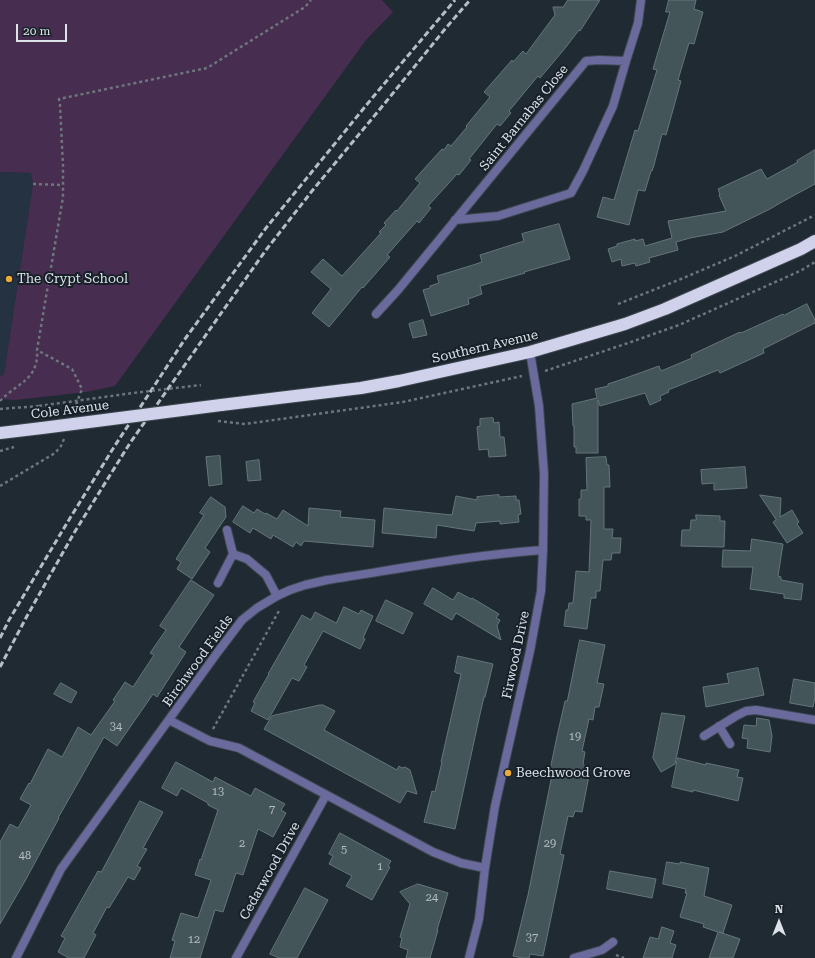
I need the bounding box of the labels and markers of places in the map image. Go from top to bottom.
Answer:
place label: The Crypt School [17,271,128,287]
marker: The Crypt School [4,274,14,284]
place label: Beechwood Grove [516,765,630,781]
marker: Beechwood Grove [503,768,513,778]

